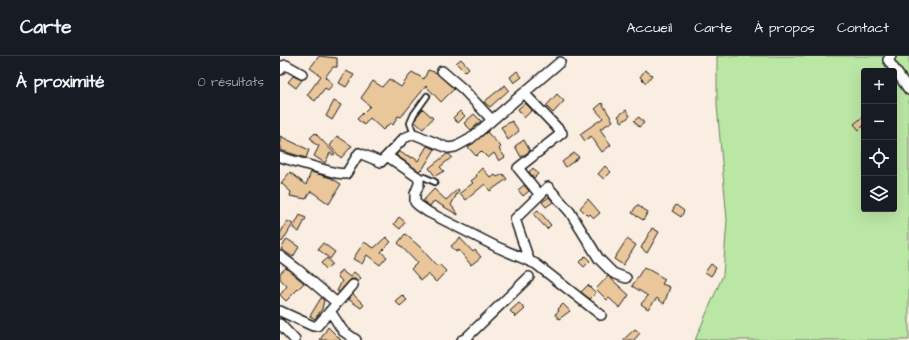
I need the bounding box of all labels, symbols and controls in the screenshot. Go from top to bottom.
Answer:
text: Carte [20,14,72,41]
text: Accueil [627,18,672,38]
text: Carte [694,18,732,38]
text: À propos [754,18,815,38]
text: Contact [837,18,889,38]
map controls [861,68,897,212]
button: + [861,68,897,104]
text: À proximité [16,70,105,94]
text: 0 résultats [198,73,264,91]
button: − [861,104,897,140]
button: locate [861,140,897,176]
button: layers [861,176,897,212]

